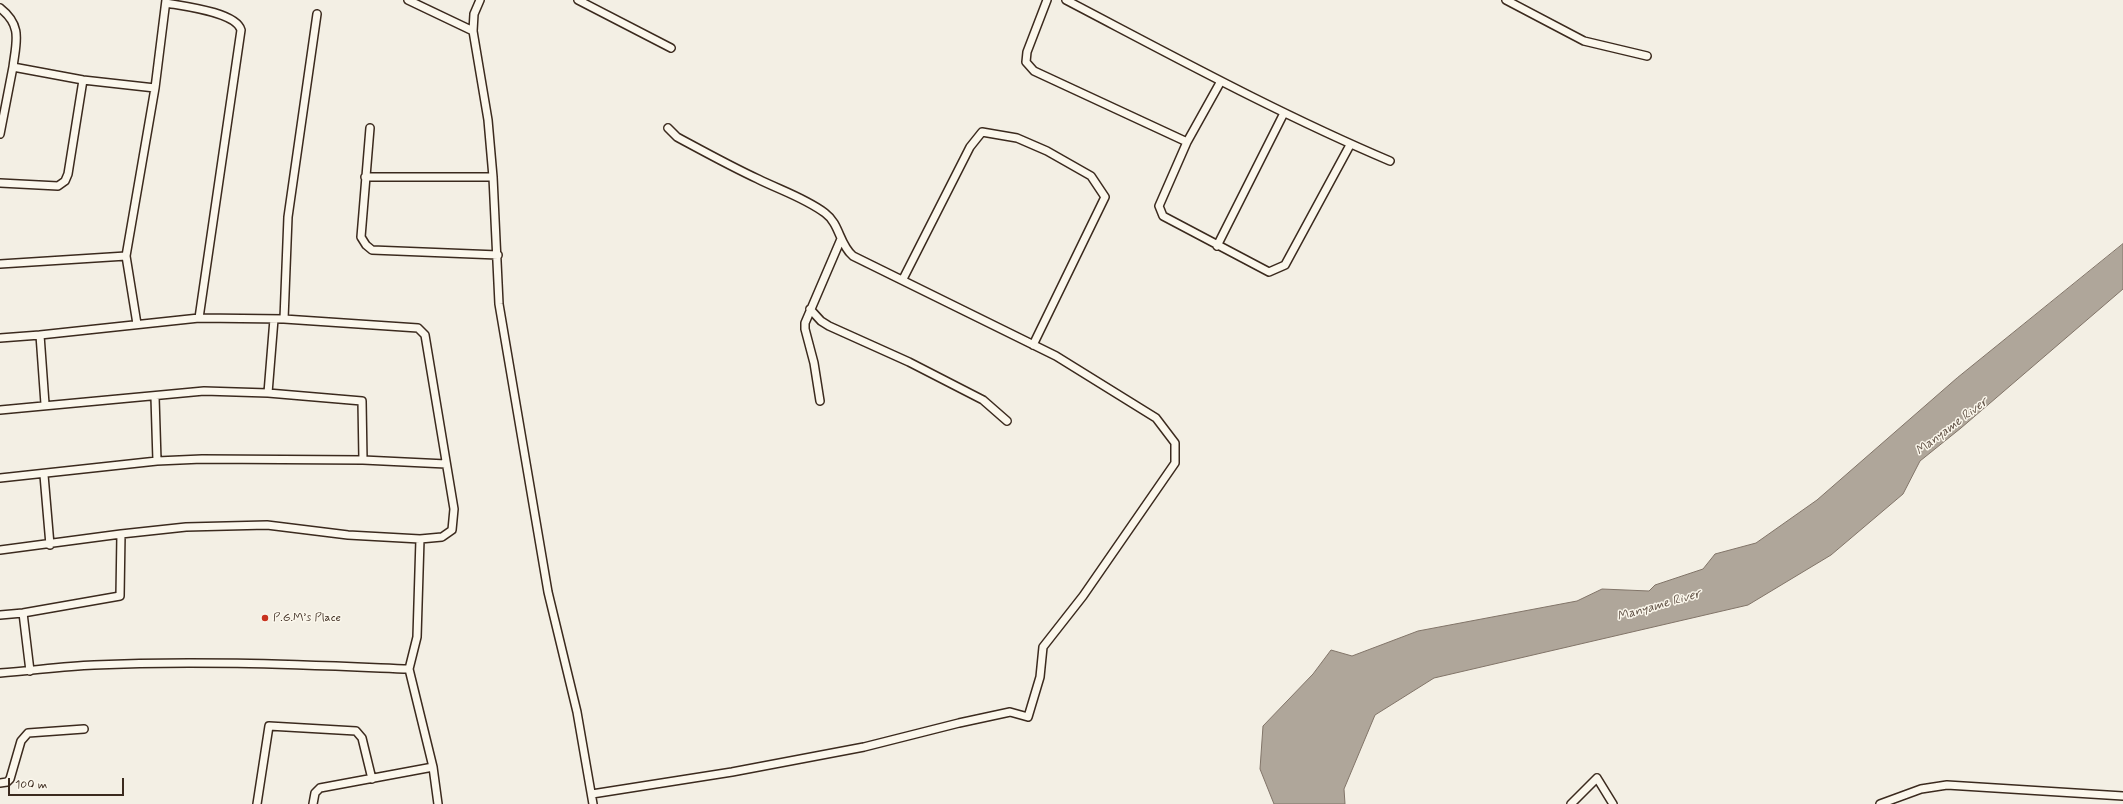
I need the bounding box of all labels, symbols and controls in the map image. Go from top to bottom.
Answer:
water label: Manyame River [1913,395,1991,459]
water label: Manyame River [1615,587,1703,625]
place label: P.G.M’s Place [273,611,341,625]
marker: P.G.M’s Place [260,613,270,623]
scale bar [10,770,126,796]
text: 100 m [15,777,47,793]

